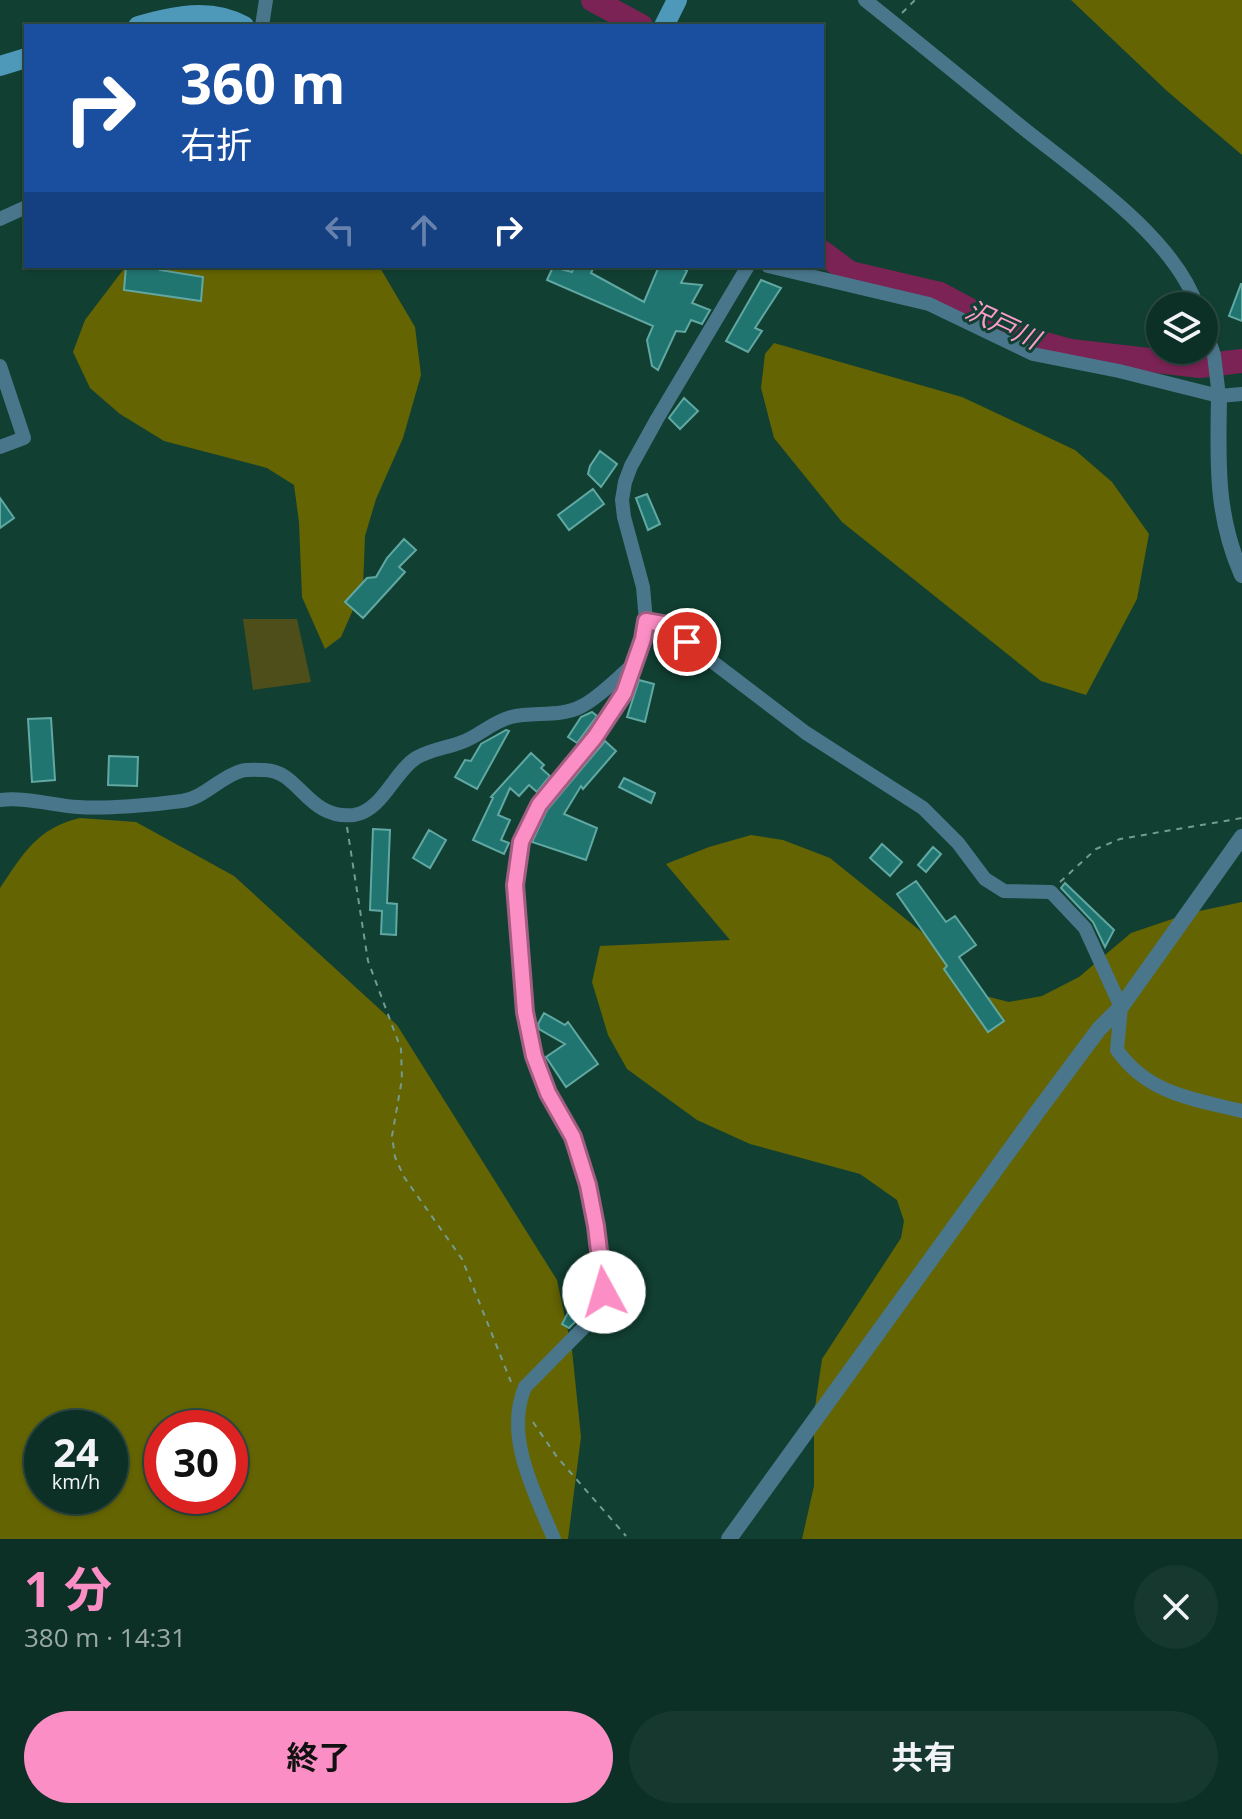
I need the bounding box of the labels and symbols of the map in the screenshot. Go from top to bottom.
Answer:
water label: 沢戸川 [960,291,1049,358]
pin [653,608,721,676]
position arrow [562,1250,646,1334]
speed limit sign: 30 [144,1410,248,1514]

